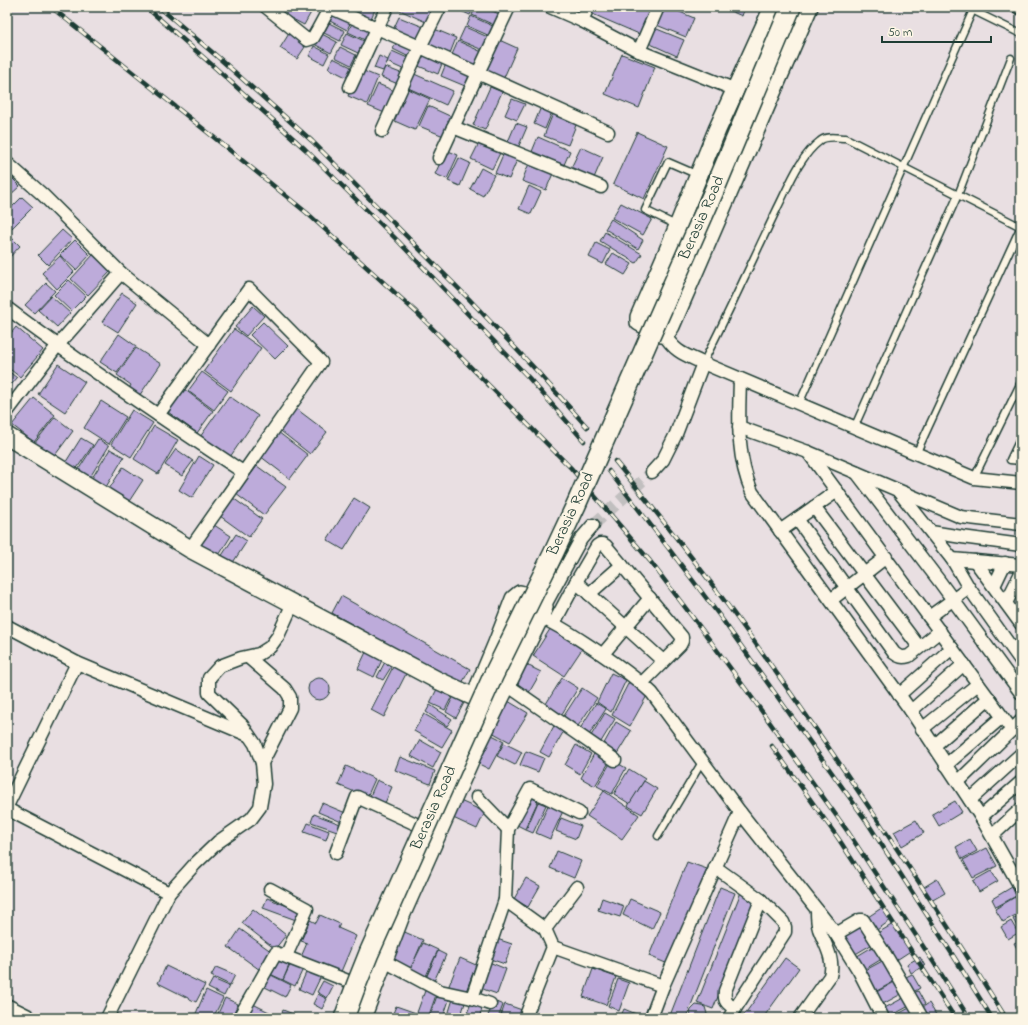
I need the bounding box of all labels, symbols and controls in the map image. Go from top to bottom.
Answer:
scale bar [882,18,991,44]
text: 50 m [888,24,912,42]
street label: Berasia Road [672,172,731,265]
street label: Berasia Road [541,468,601,561]
street label: Berasia Road [404,762,463,855]

